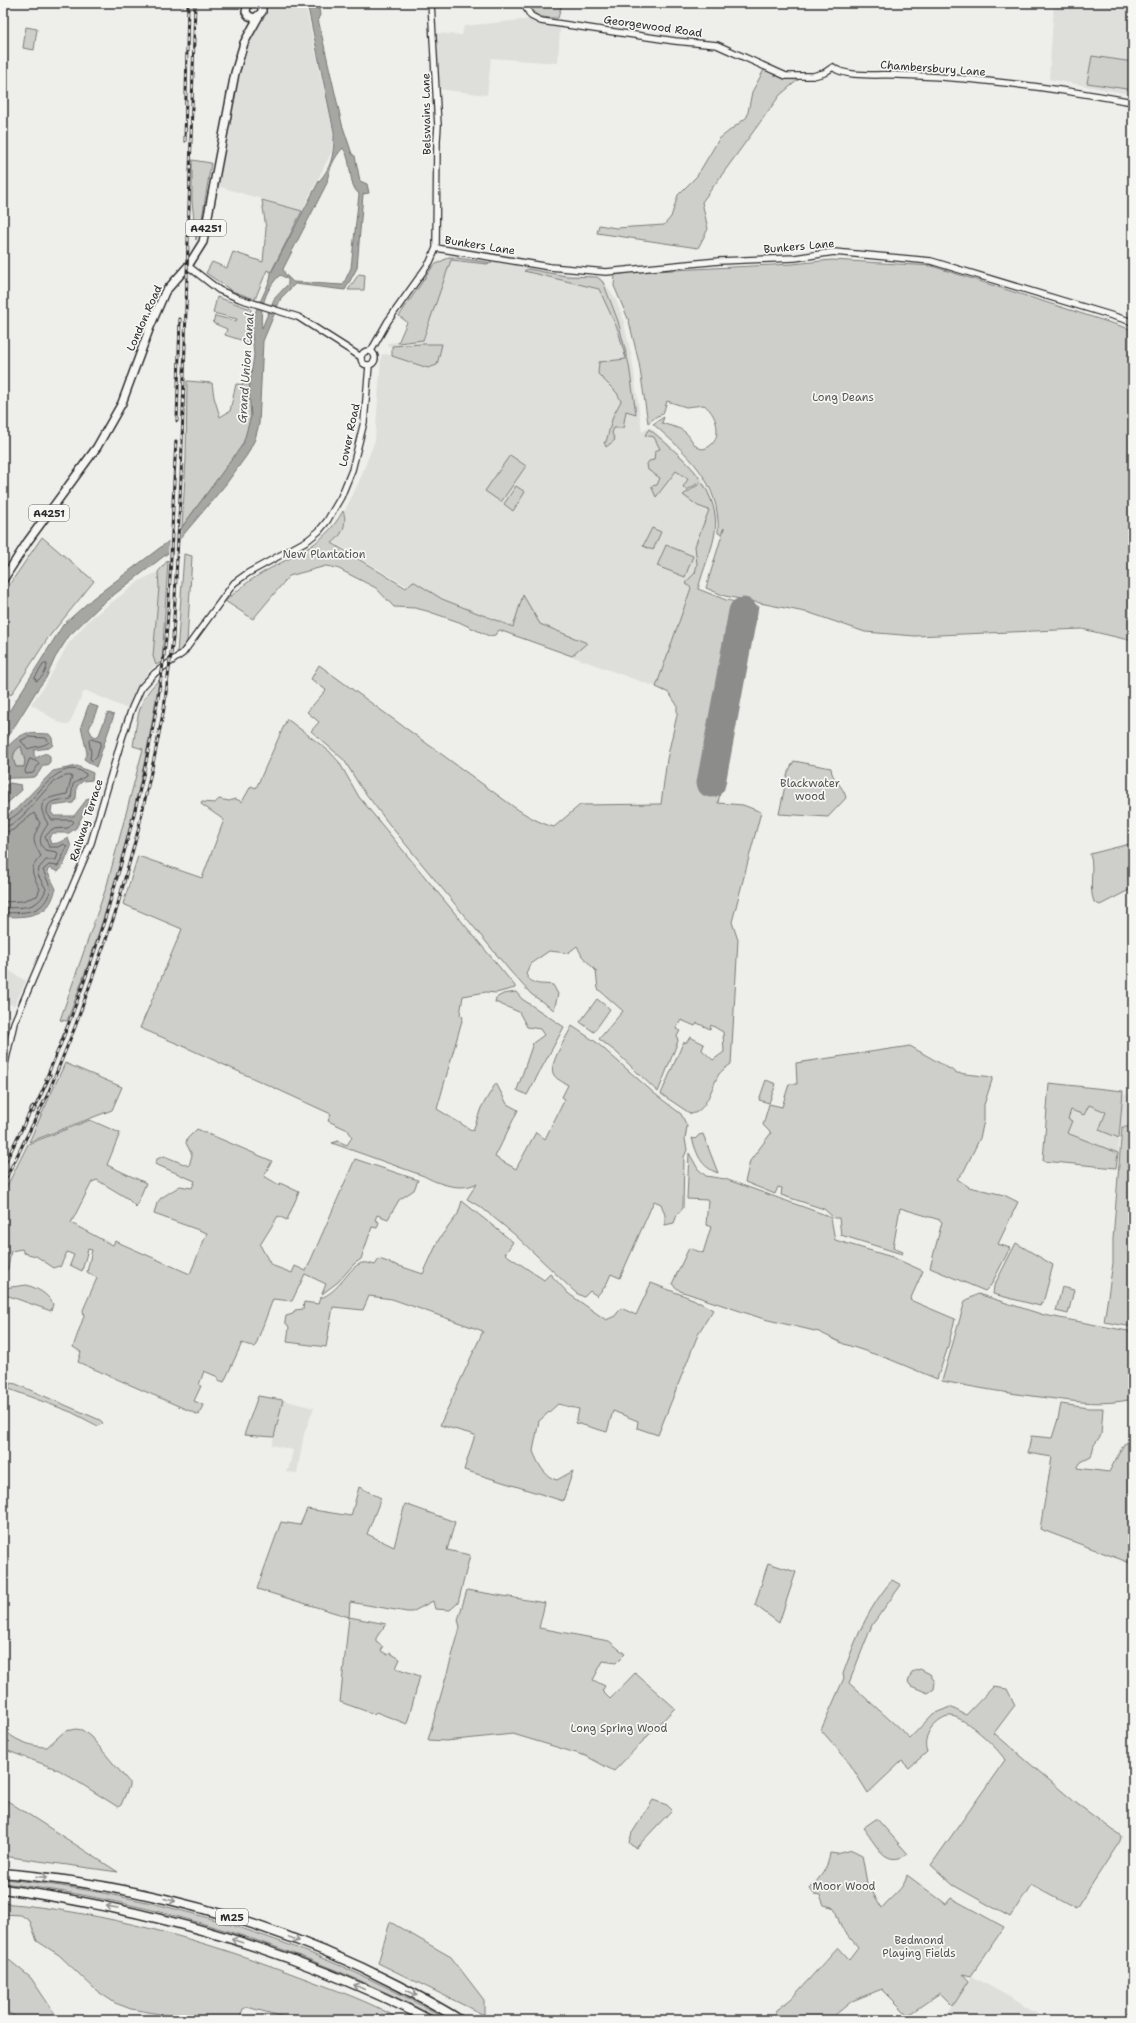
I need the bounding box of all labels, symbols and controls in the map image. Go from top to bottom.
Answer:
street label: Georgewood Road [603,12,703,41]
street label: Chambersbury Lane [880,57,986,80]
street label: Belswains Lane [418,73,435,155]
road number: A4251 [186,220,226,236]
street label: Bunkers Lane [444,233,516,258]
street label: Bunkers Lane [763,236,835,257]
street label: London Road [123,283,166,354]
water label: Grand Union Canal [234,312,258,424]
park label: Long Deans [812,390,874,405]
street label: Lower Road [335,402,364,468]
road number: A4251 [29,505,69,521]
park label: New Plantation [283,547,366,562]
park label: Blackwater wood [780,776,840,804]
street label: Railway Terrace [66,777,107,863]
park label: Long Spring Wood [571,1721,667,1736]
one-way arrow [35,1873,48,1880]
park label: Moor Wood [812,1879,876,1894]
one-way arrow [163,1897,176,1904]
one-way arrow [106,1903,119,1911]
road number: M25 [216,1909,248,1925]
park label: Bedmond Playing Fields [882,1933,956,1961]
one-way arrow [287,1935,299,1943]
one-way arrow [231,1937,244,1944]
one-way arrow [353,1983,365,1990]
one-way arrow [405,1990,417,1997]

